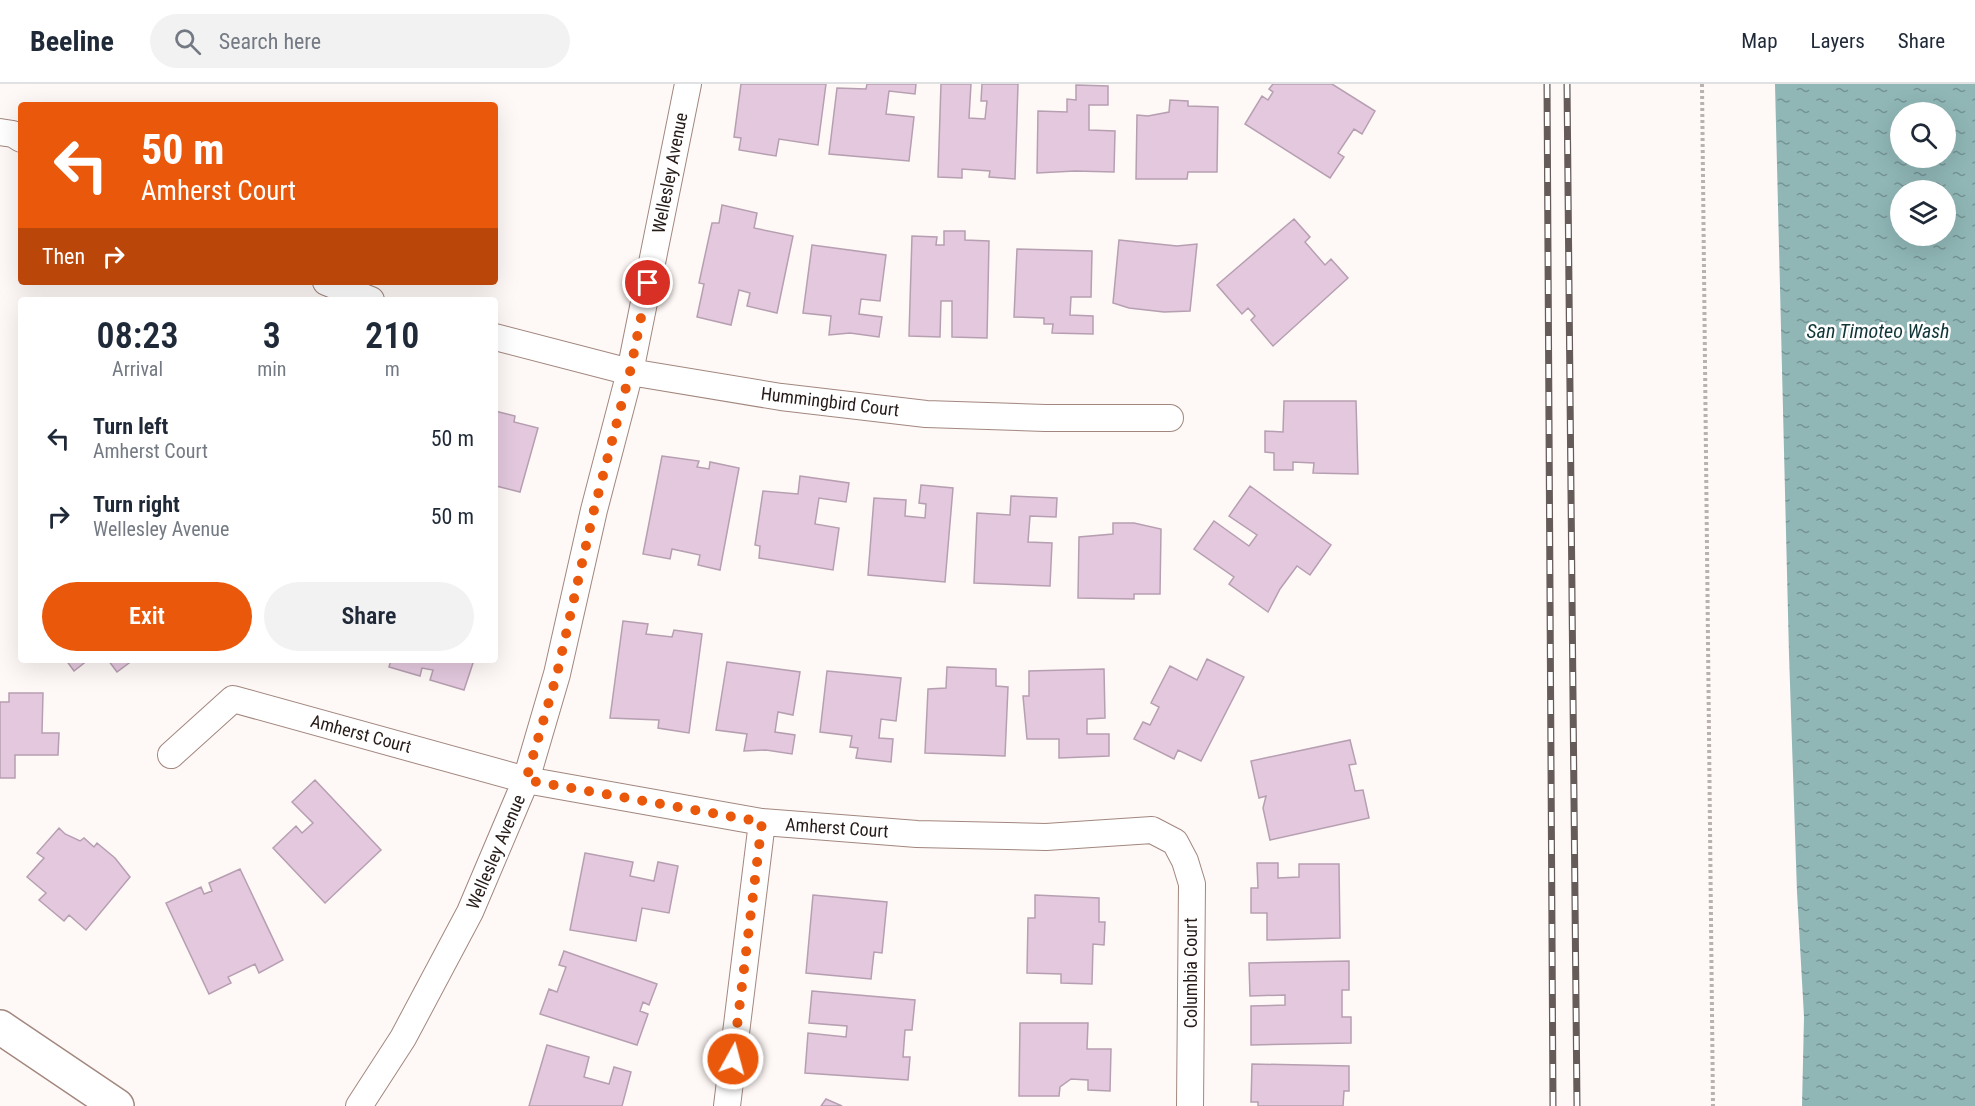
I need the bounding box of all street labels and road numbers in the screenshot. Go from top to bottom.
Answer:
street label: Wellesley Avenue [647,111,692,235]
street label: Hummingbird Court [760,383,900,420]
street label: Amherst Court [308,710,414,757]
street label: Wellesley Avenue [462,791,529,912]
street label: Amherst Court [785,813,889,842]
street label: Columbia Court [1180,918,1201,1028]

